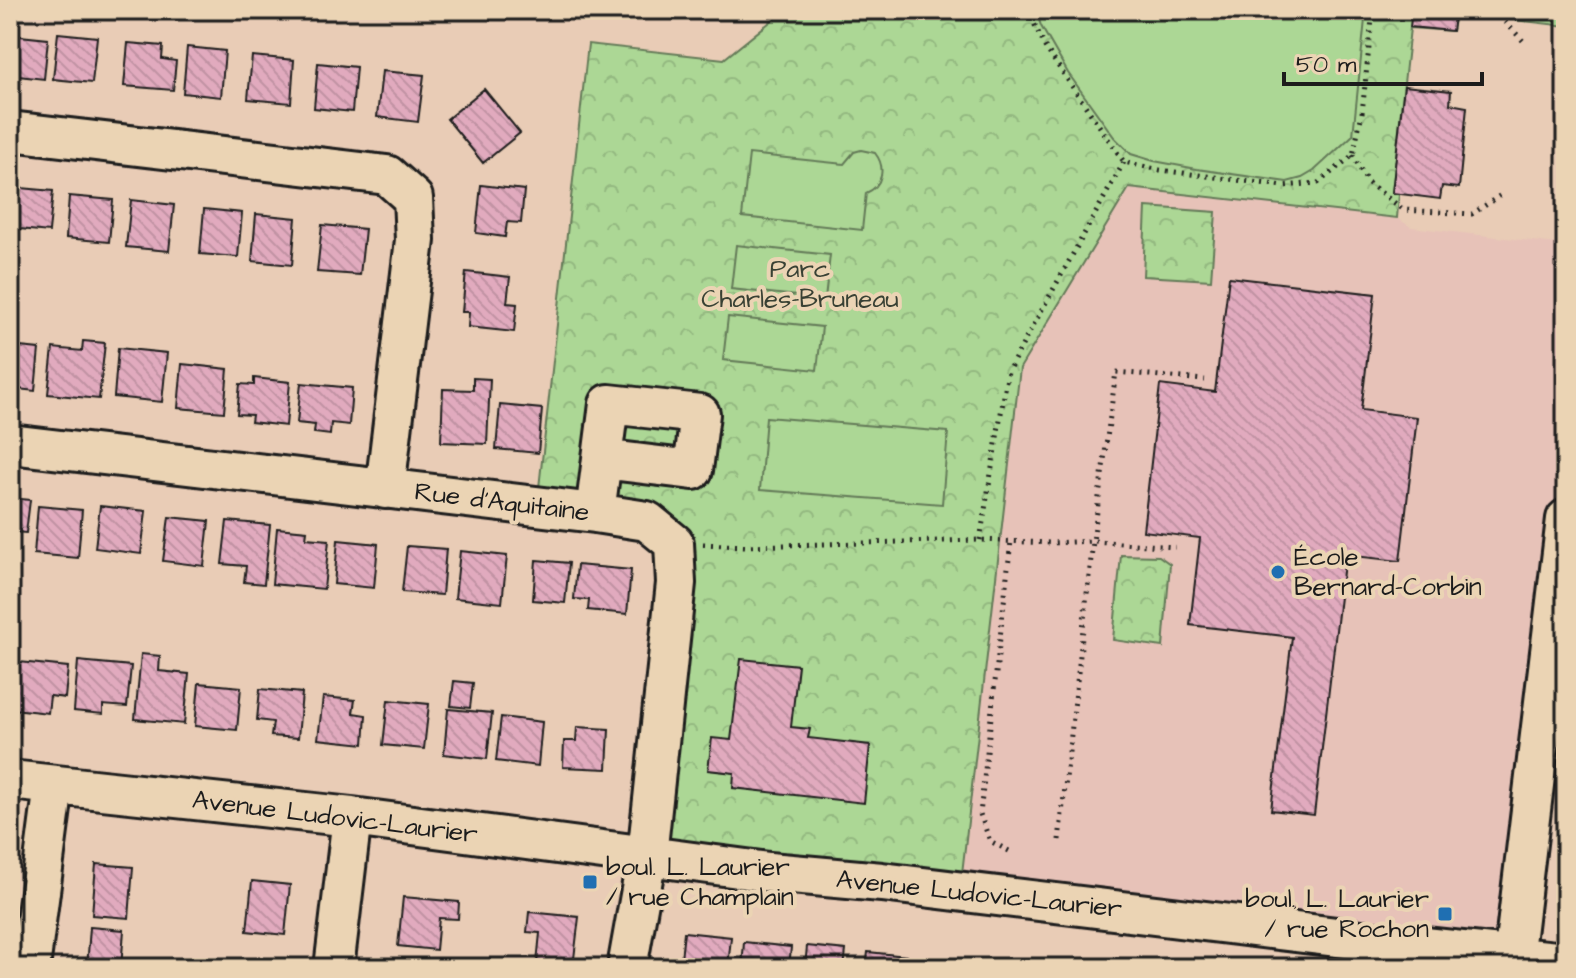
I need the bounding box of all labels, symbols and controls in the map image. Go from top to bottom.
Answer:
scale bar [1284,36,1482,86]
text: 50 m [1296,48,1357,82]
park label: Parc Charles-Bruneau [701,251,899,317]
street label: Rue d'Aquitaine [413,473,591,531]
place label: École Bernard-Corbin [1294,539,1482,605]
marker: École Bernard-Corbin [1269,563,1287,581]
street label: Avenue Ludovic-Laurier [190,782,480,852]
place label: boul. L. Laurier / rue Champlain [606,849,794,915]
street label: Avenue Ludovic-Laurier [834,861,1124,927]
marker: boul. L. Laurier / rue Champlain [581,873,599,891]
place label: boul. L. Laurier / rue Rochon [1245,881,1429,947]
marker: boul. L. Laurier / rue Rochon [1436,905,1454,923]

